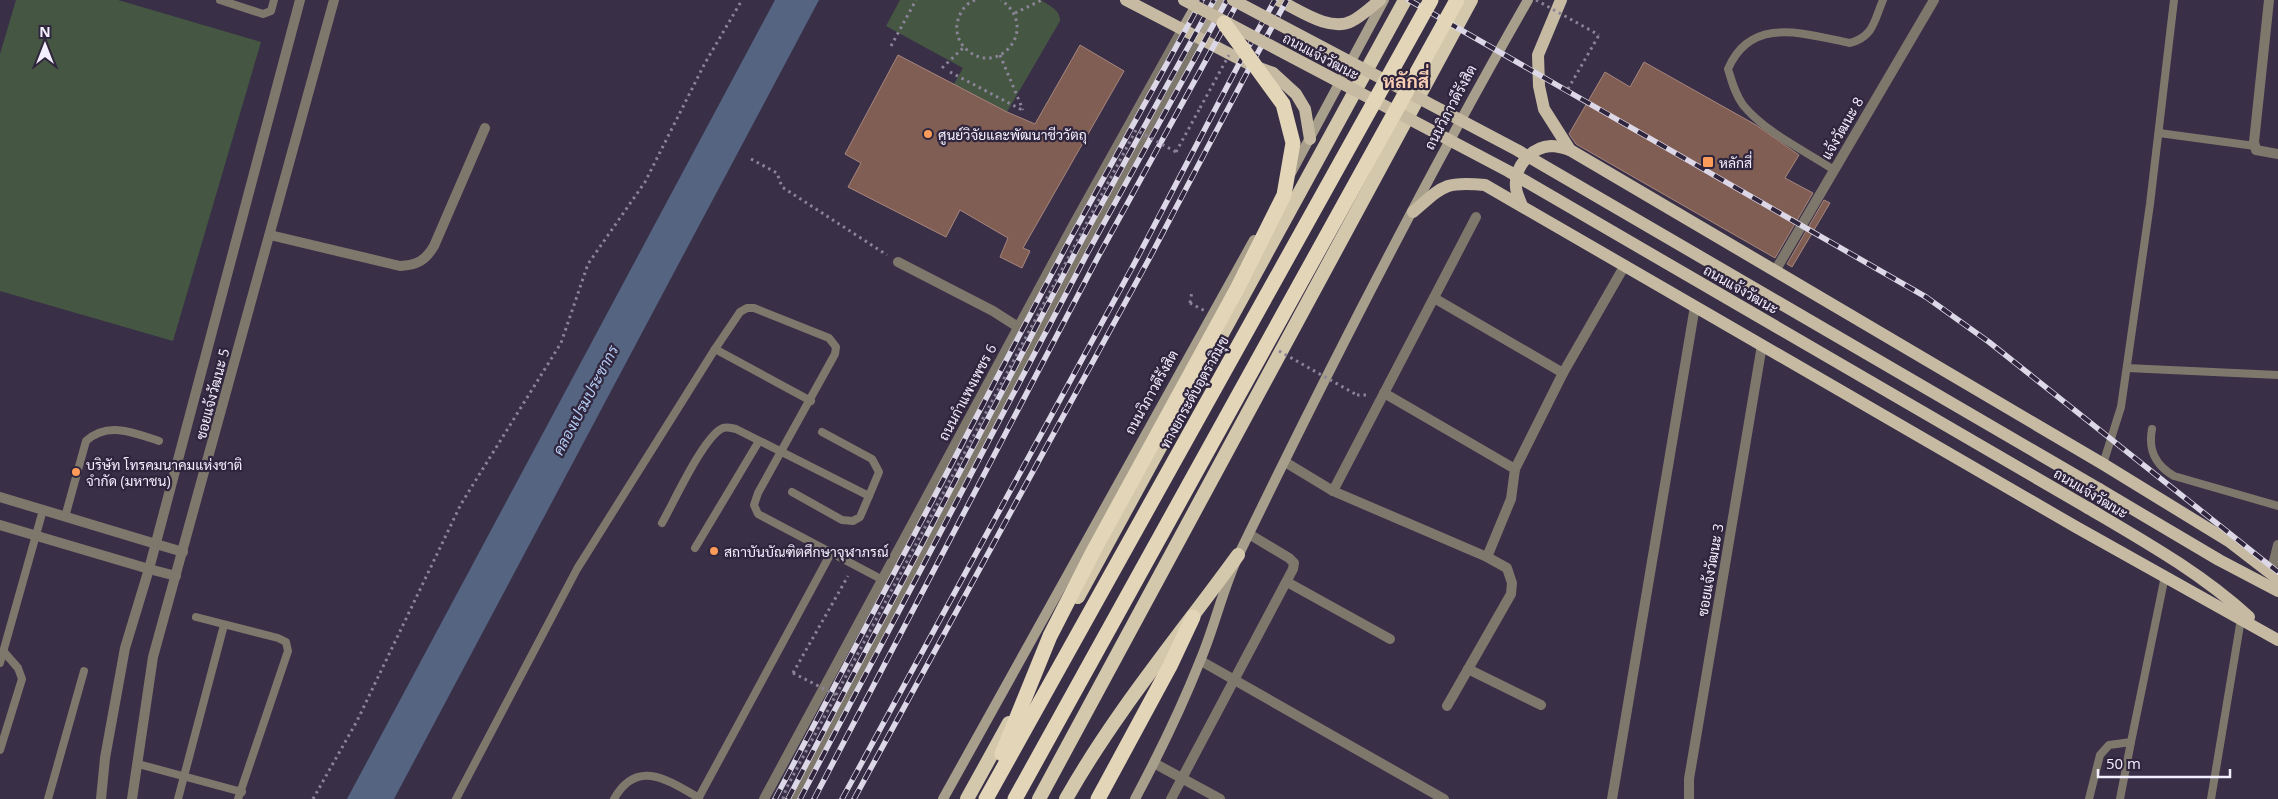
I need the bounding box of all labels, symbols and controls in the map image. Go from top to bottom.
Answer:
north arrow [20,20,70,70]
text: N [39,22,51,41]
street label: ถนนแจ้งวัฒนะ [1280,28,1362,84]
street label: ถนนวิภาวดีรังสิต [1420,61,1480,153]
district label: หลักสี่ [1383,64,1429,94]
street label: แจ้งวัฒนะ 8 [1816,93,1868,163]
place label: ศูนย์วิจัยและพัฒนาชีววัตถุ [938,125,1087,145]
marker: ศูนย์วิจัยและพัฒนาชีววัตถุ [922,128,934,140]
place label: หลักสี่ [1719,151,1752,172]
marker: หลักสี่ [1701,155,1715,169]
street label: ถนนแจ้งวัฒนะ [1700,260,1782,318]
street label: ทางยกระดับอุตราภิมุข [1155,332,1234,452]
street label: ถนนกำแพงเพชร 6 [934,340,1000,444]
water label: คลองเปรมประชากร [548,341,623,458]
street label: ซอยแจ้งวัฒนะ 5 [191,346,233,442]
street label: ถนนวิภาวดีรังสิต [1120,346,1182,438]
place label: บริษัท โทรคมนาคมแห่งชาติ จำกัด (มหาชน) [86,455,242,490]
street label: ถนนแจ้งวัฒนะ [2050,463,2132,523]
marker: บริษัท โทรคมนาคมแห่งชาติ จำกัด (มหาชน) [70,466,82,478]
street label: ซอยแจ้งวัฒนะ 3 [1692,522,1728,618]
place label: สถาบันบัณฑิตศึกษาจุฬาภรณ์ [724,542,889,562]
marker: สถาบันบัณฑิตศึกษาจุฬาภรณ์ [708,545,720,557]
scale bar [2098,746,2230,778]
text: 50 m [2106,753,2141,773]

